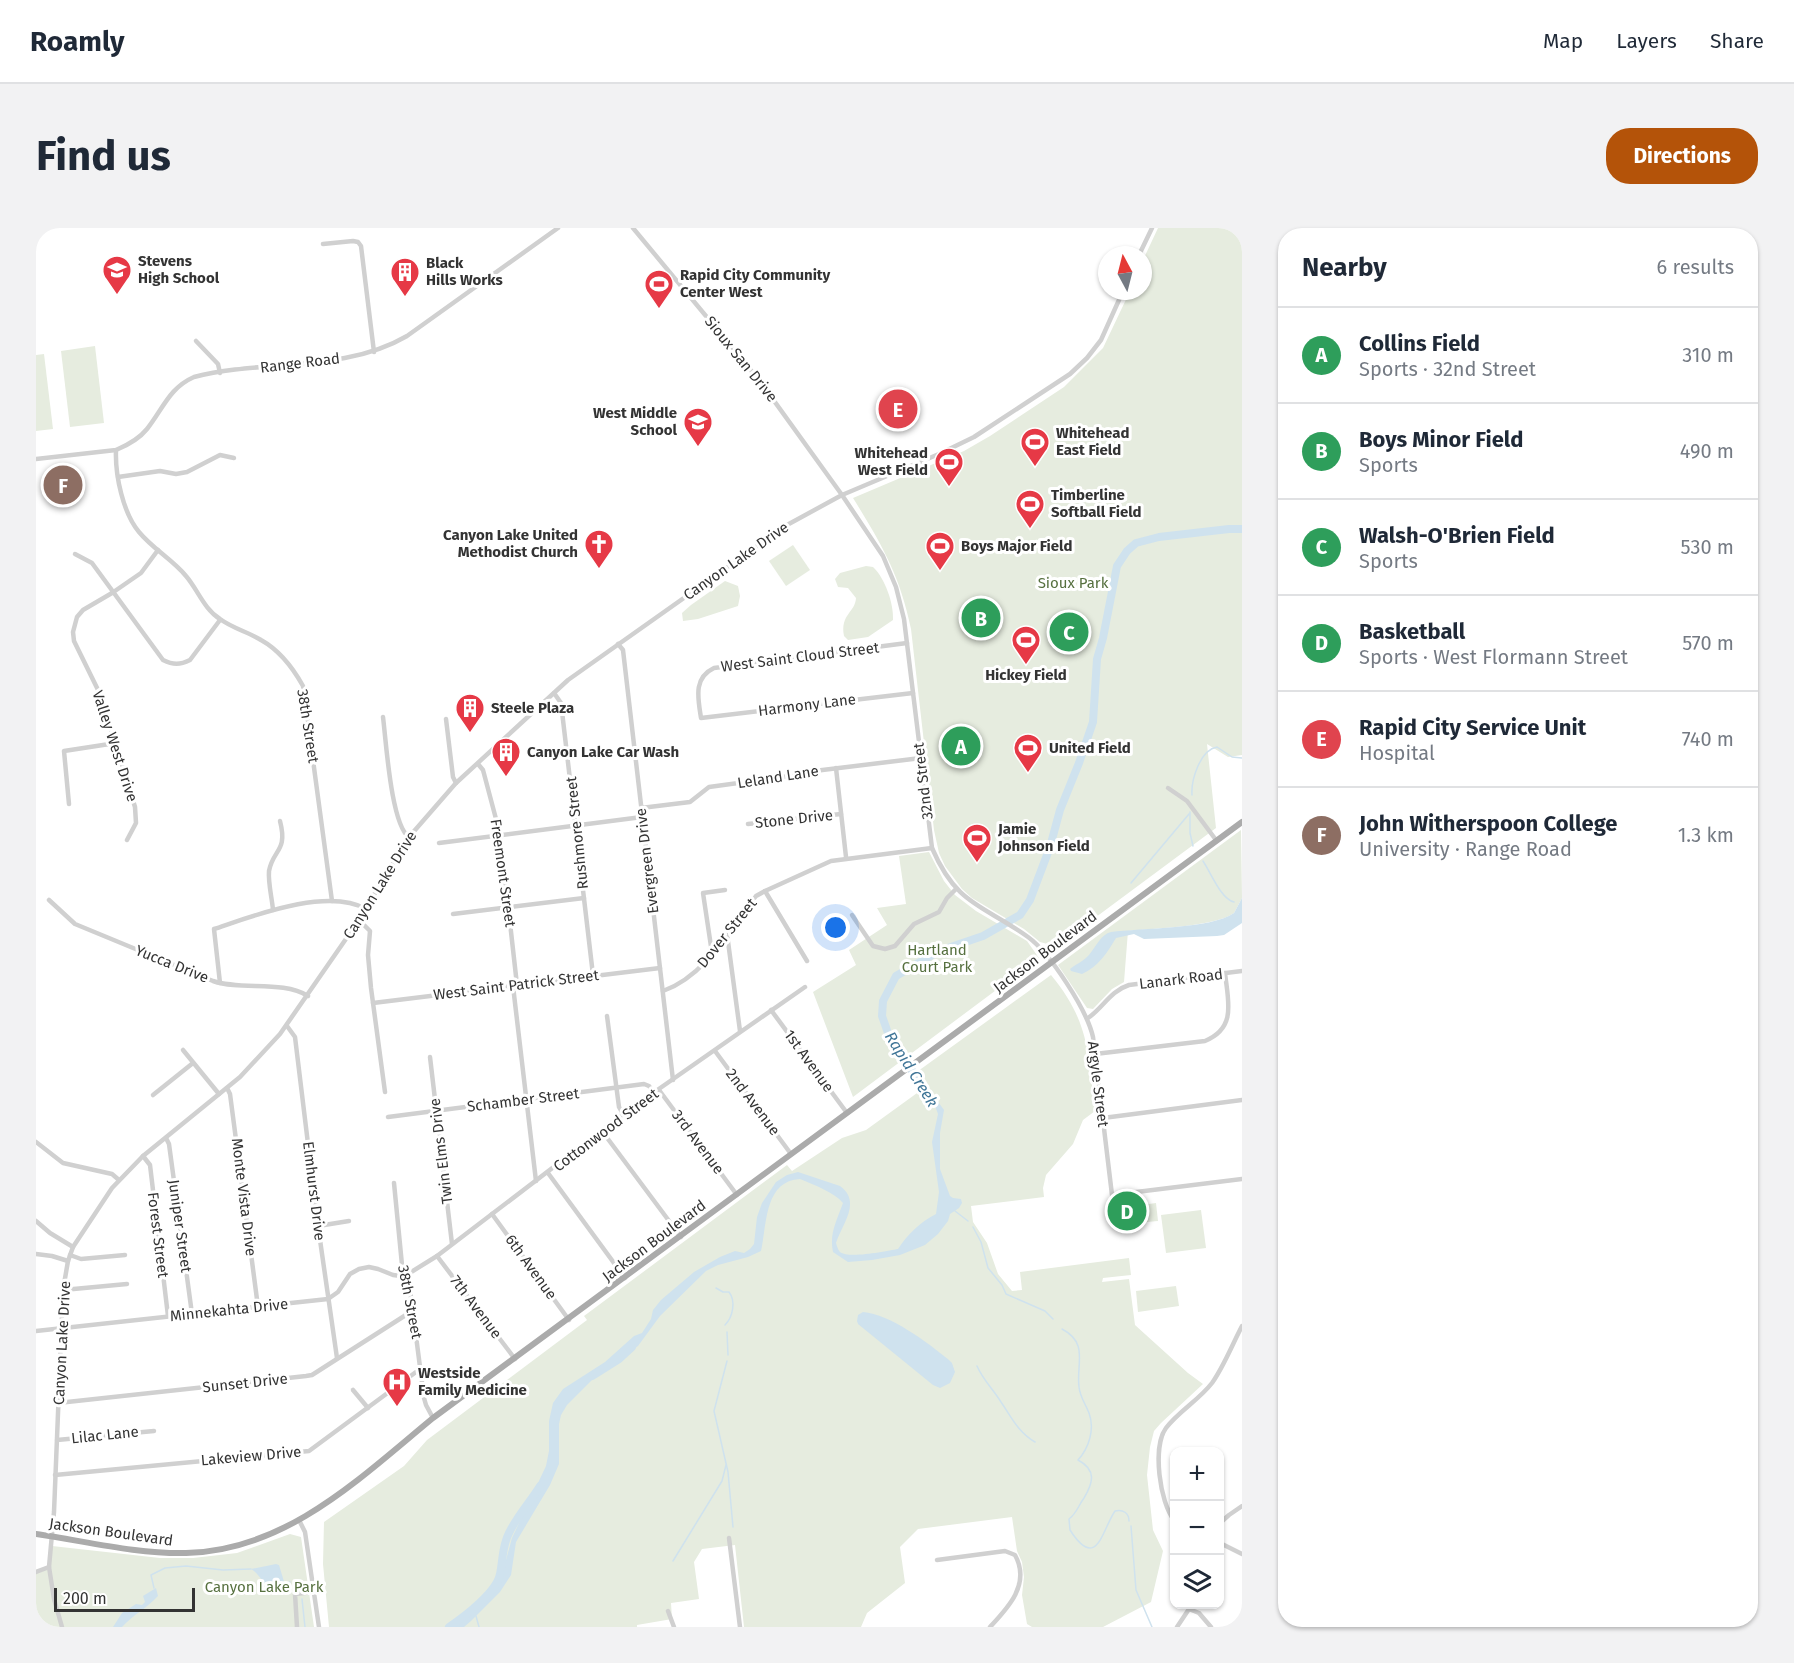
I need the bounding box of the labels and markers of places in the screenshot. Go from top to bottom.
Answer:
place label: Stevens High School [138,252,220,287]
school or university icon: Stevens High School [101,254,133,296]
place label: Black Hills Works [426,254,503,289]
building icon: Black Hills Works [389,256,421,298]
place label: Rapid City Community Center West [680,266,831,301]
sports icon: Rapid City Community Center West [643,268,675,310]
pin: E [878,386,918,432]
place label: West Middle School [593,404,678,439]
school or university icon: West Middle School [682,406,714,448]
place label: Whitehead East Field [1056,424,1129,459]
sports icon: Whitehead East Field [1019,426,1051,468]
place label: Whitehead West Field [855,444,928,479]
sports icon: Whitehead West Field [933,446,965,488]
pin: F [44,462,82,508]
place label: Timberline Softball Field [1051,486,1142,521]
sports icon: Timberline Softball Field [1014,488,1046,530]
place label: Canyon Lake United Methodist Church [443,526,578,561]
church icon: Canyon Lake United Methodist Church [583,528,615,570]
sports icon: Boys Major Field [924,530,956,572]
place label: Boys Major Field [961,537,1073,555]
pin: B [962,596,1000,640]
pin: C [1050,610,1088,654]
sports icon: Hickey Field [1010,624,1042,666]
place label: Hickey Field [985,666,1067,684]
building icon: Steele Plaza [454,692,486,734]
place label: Steele Plaza [491,699,574,717]
pin: A [942,724,980,768]
sports icon: United Field [1012,732,1044,774]
building icon: Canyon Lake Car Wash [490,736,522,778]
place label: United Field [1049,739,1131,757]
place label: Canyon Lake Car Wash [527,743,679,761]
place label: Jamie Johnson Field [997,820,1090,855]
sports icon: Jamie Johnson Field [961,822,993,864]
pin: D [1108,1188,1146,1234]
place label: Westside Family Medicine [418,1364,527,1399]
hospital icon: Westside Family Medicine [381,1366,413,1408]

